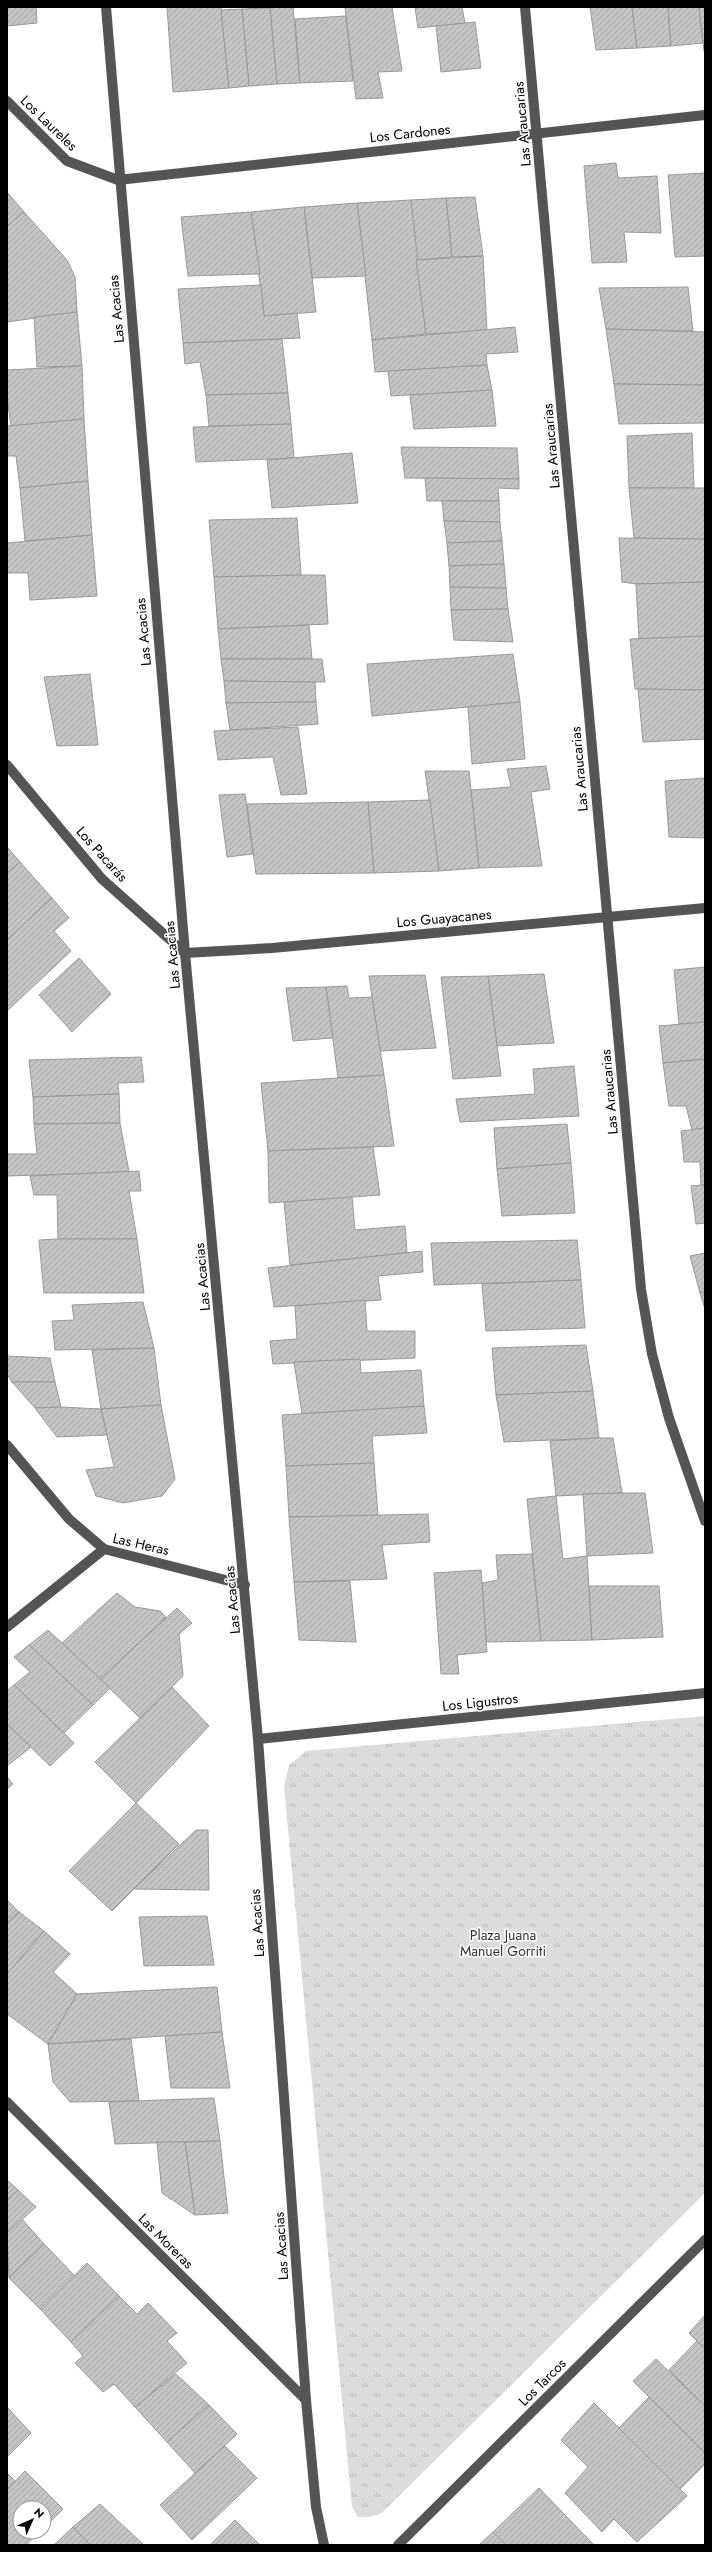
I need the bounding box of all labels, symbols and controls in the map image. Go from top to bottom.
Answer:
street label: Las Araucarias [508,80,536,167]
street label: Los Laureles [16,91,82,155]
street label: Los Cardones [369,119,452,147]
street label: Las Acacias [103,274,129,344]
street label: Las Araucarias [537,402,565,489]
street label: Las Acacias [130,597,156,667]
street label: Las Araucarias [565,725,593,812]
street label: Los Pacarás [72,822,133,886]
street label: Los Guayacanes [396,904,493,932]
street label: Las Acacias [159,920,185,990]
street label: Las Araucarias [595,1048,623,1135]
street label: Las Acacias [189,1242,215,1312]
street label: Las Heras [111,1528,171,1560]
street label: Las Acacias [219,1565,245,1635]
street label: Los Ligustros [441,1688,519,1716]
street label: Las Acacias [245,1888,269,1958]
park label: Plaza Juana Manuel Gorriti [460,1925,546,1961]
street label: Las Moreras [134,2209,198,2273]
street label: Las Acacias [269,2211,293,2281]
street label: Los Tarcos [514,2353,571,2410]
north arrow [12,2500,52,2540]
text: N [30,2504,48,2522]

